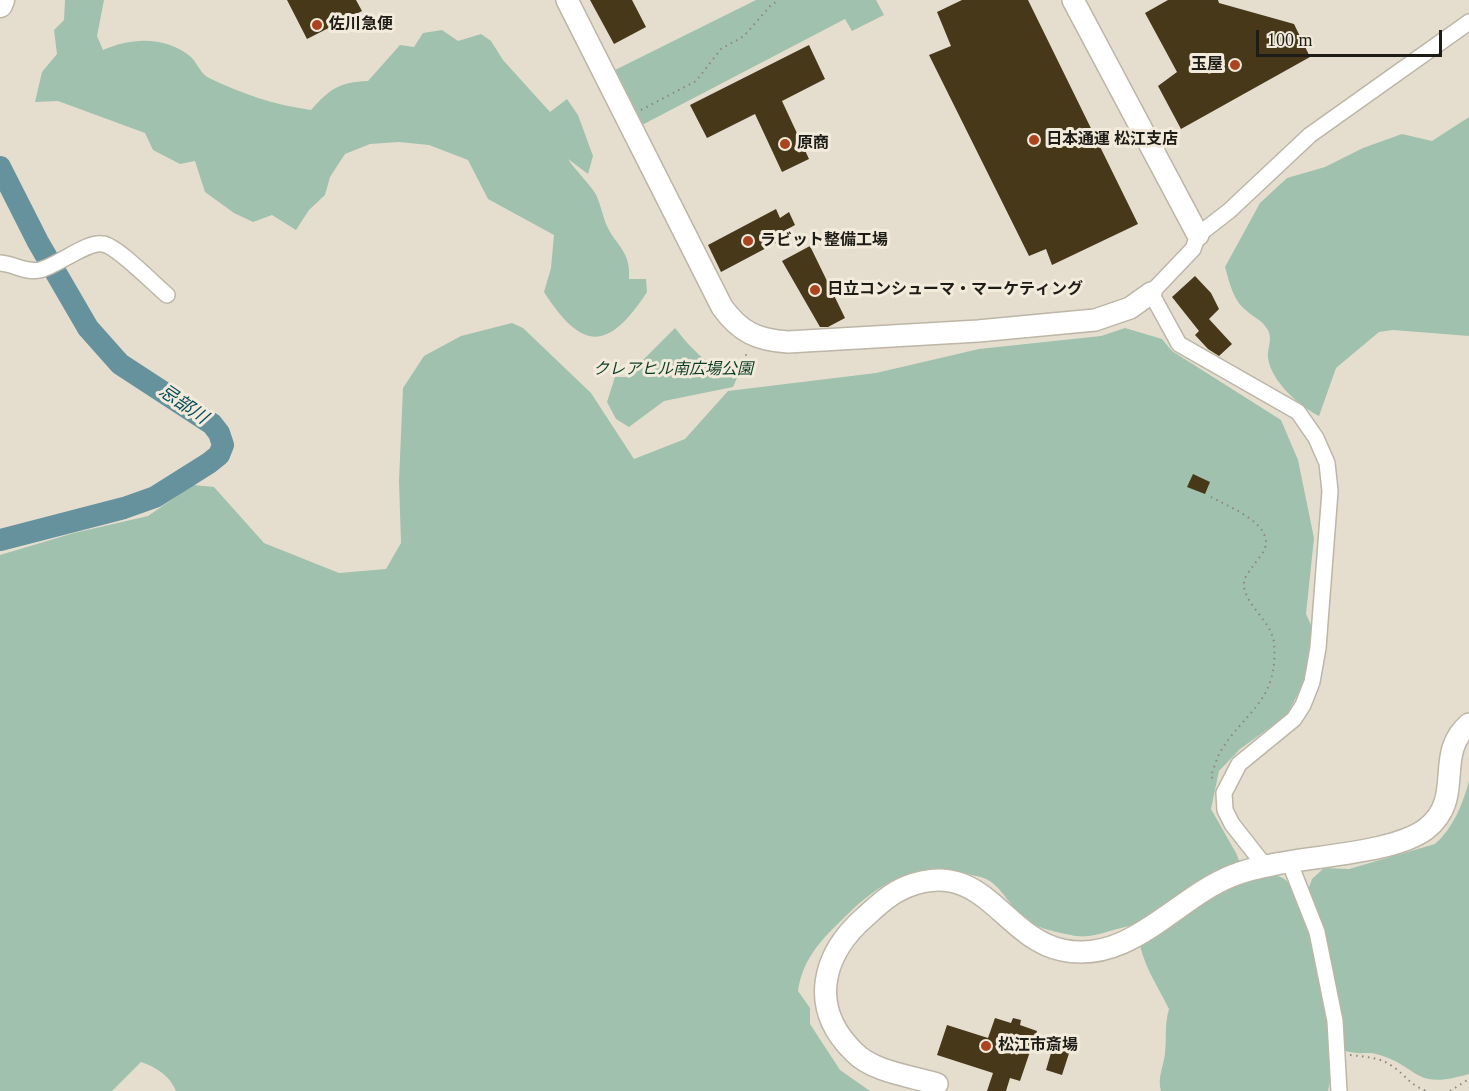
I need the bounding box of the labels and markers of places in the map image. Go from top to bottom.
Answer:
place label: 佐川急便 [329,15,393,35]
marker: 佐川急便 [310,18,324,32]
place label: 玉屋 [1191,55,1223,75]
marker: 玉屋 [1228,58,1242,72]
place label: 日本通運 松江支店 [1046,130,1178,150]
marker: 日本通運 松江支店 [1027,133,1041,147]
place label: 原商 [797,134,829,154]
marker: 原商 [778,137,792,151]
place label: ラビット整備工場 [760,231,888,251]
marker: ラビット整備工場 [741,234,755,248]
place label: 日立コンシューマ・マーケティング [827,280,1083,300]
marker: 日立コンシューマ・マーケティング [808,283,822,297]
place label: 松江市斎場 [998,1036,1078,1056]
marker: 松江市斎場 [979,1039,993,1053]

